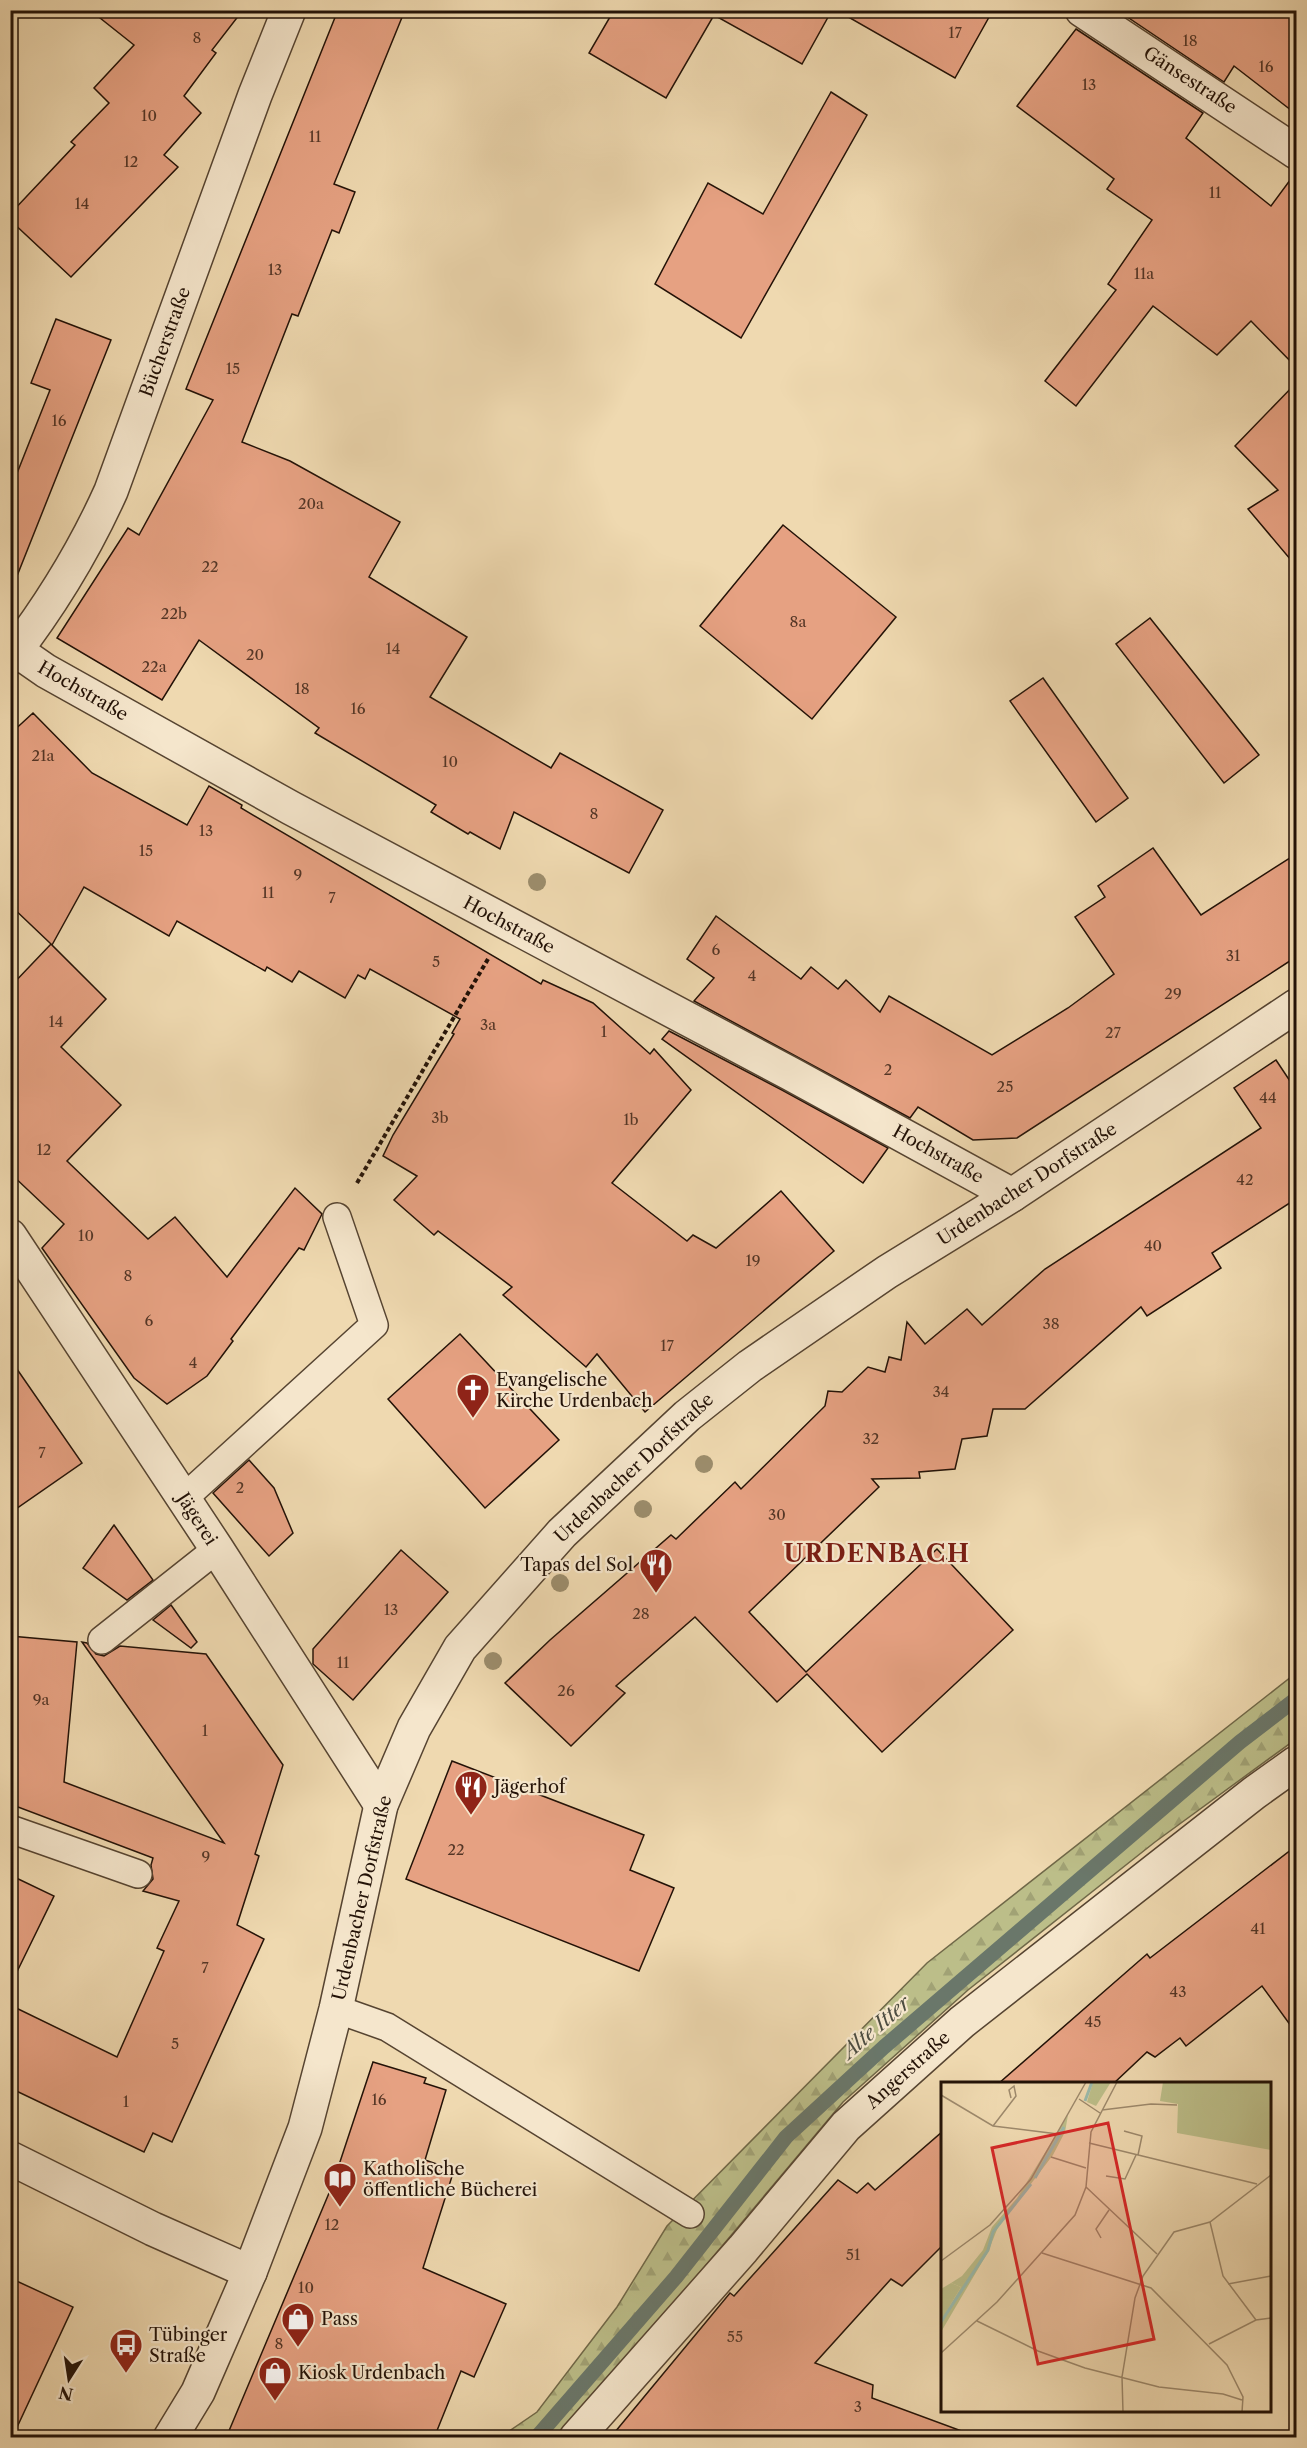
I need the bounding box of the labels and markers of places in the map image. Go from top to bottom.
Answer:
place label: Evangelische Kirche Urdenbach [496,1369,653,1412]
church icon: Evangelische Kirche Urdenbach [455,1372,491,1419]
restaurant icon: Tapas del Sol [638,1547,674,1594]
place label: Tapas del Sol [520,1554,633,1576]
restaurant icon: Jägerhof [453,1769,489,1816]
place label: Jägerhof [491,1776,568,1798]
place label: Katholische öffentliche Bücherei [363,2158,538,2201]
library icon: Katholische öffentliche Bücherei [322,2161,358,2208]
shop icon: Pass [280,2301,316,2348]
place label: Pass [321,2308,358,2330]
place label: Tübinger Straße [149,2324,228,2367]
bus stop icon: Tübinger Straße [108,2327,144,2374]
shop icon: Kiosk Urdenbach [257,2355,293,2402]
place label: Kiosk Urdenbach [298,2362,445,2384]

